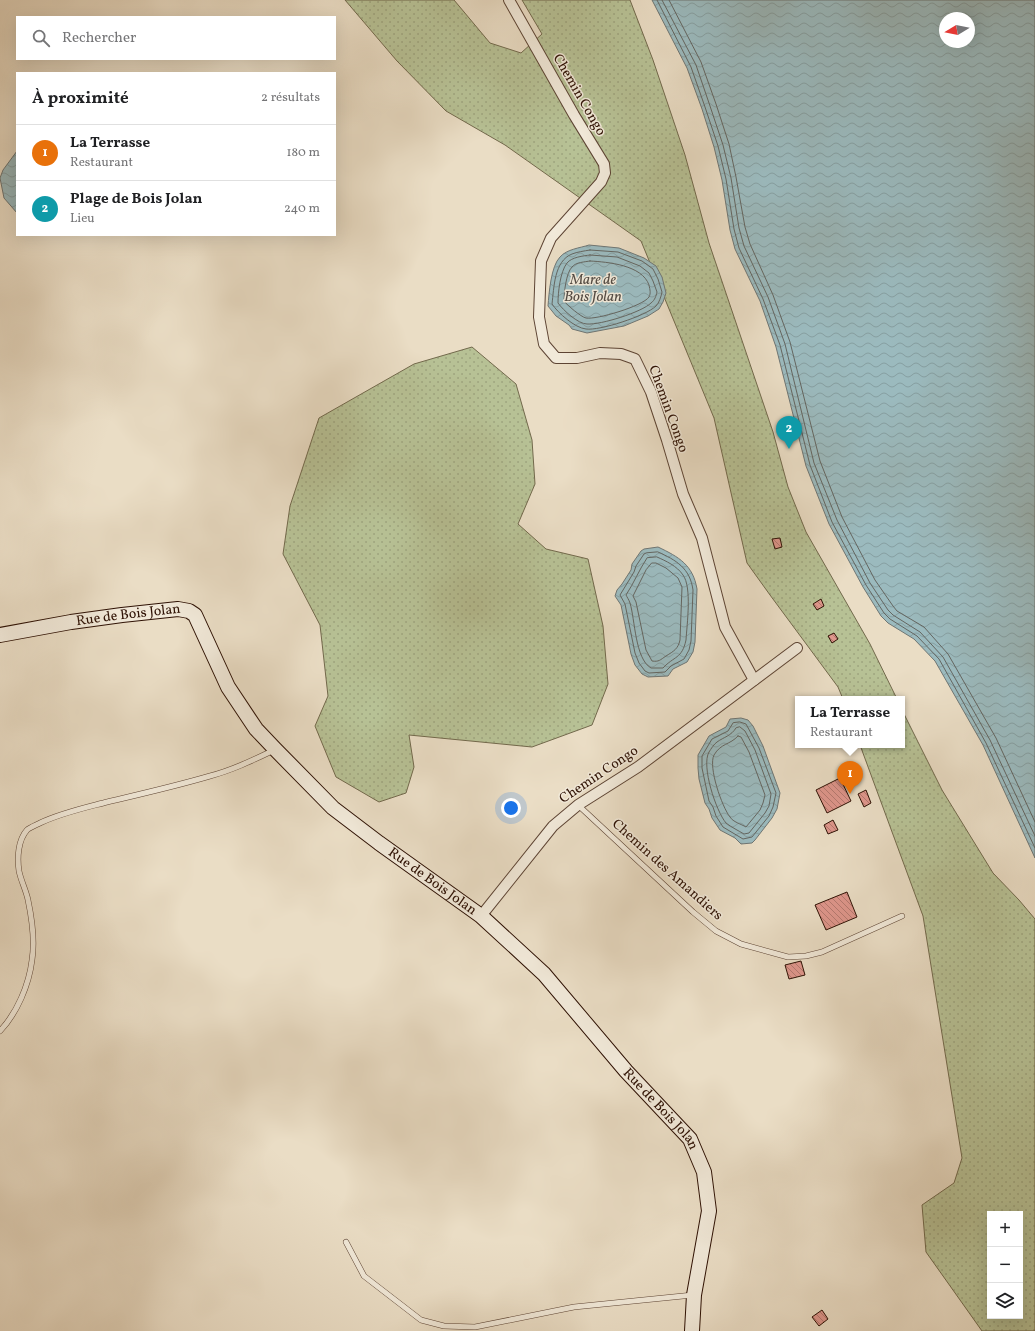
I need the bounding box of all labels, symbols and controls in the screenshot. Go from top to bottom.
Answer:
north arrow [939,12,975,48]
search box [16,16,336,60]
icon: search [30,27,52,49]
text: Rechercher [62,28,136,49]
street label: Chemin Congo [548,51,610,139]
text: À proximité [32,87,129,110]
text: 2 résultats [261,89,320,107]
text: La Terrasse [70,133,150,154]
text: 1 [42,144,48,162]
text: 180 m [286,144,320,162]
text: Restaurant [70,154,133,172]
text: Plage de Bois Jolan [70,189,202,210]
text: 2 [42,200,48,218]
text: 240 m [284,200,320,218]
text: Lieu [70,210,95,228]
water label: Mare de Bois Jolan [564,270,622,308]
street label: Chemin Congo [643,363,693,455]
pin: 2 [776,416,802,449]
street label: Rue de Bois Jolan [75,599,182,631]
popup [795,696,905,748]
text: La Terrasse [810,703,890,724]
text: Restaurant [810,724,873,742]
street label: Chemin Congo [556,742,642,808]
pin: 1 [837,761,863,794]
your location [501,798,521,818]
street label: Chemin des Amandiers [607,815,727,925]
street label: Rue de Bois Jolan [384,843,481,920]
street label: Rue de Bois Jolan [619,1064,703,1153]
map controls [987,1211,1023,1319]
button: + [987,1211,1023,1247]
button: − [987,1247,1023,1283]
button: layers [987,1283,1023,1319]

